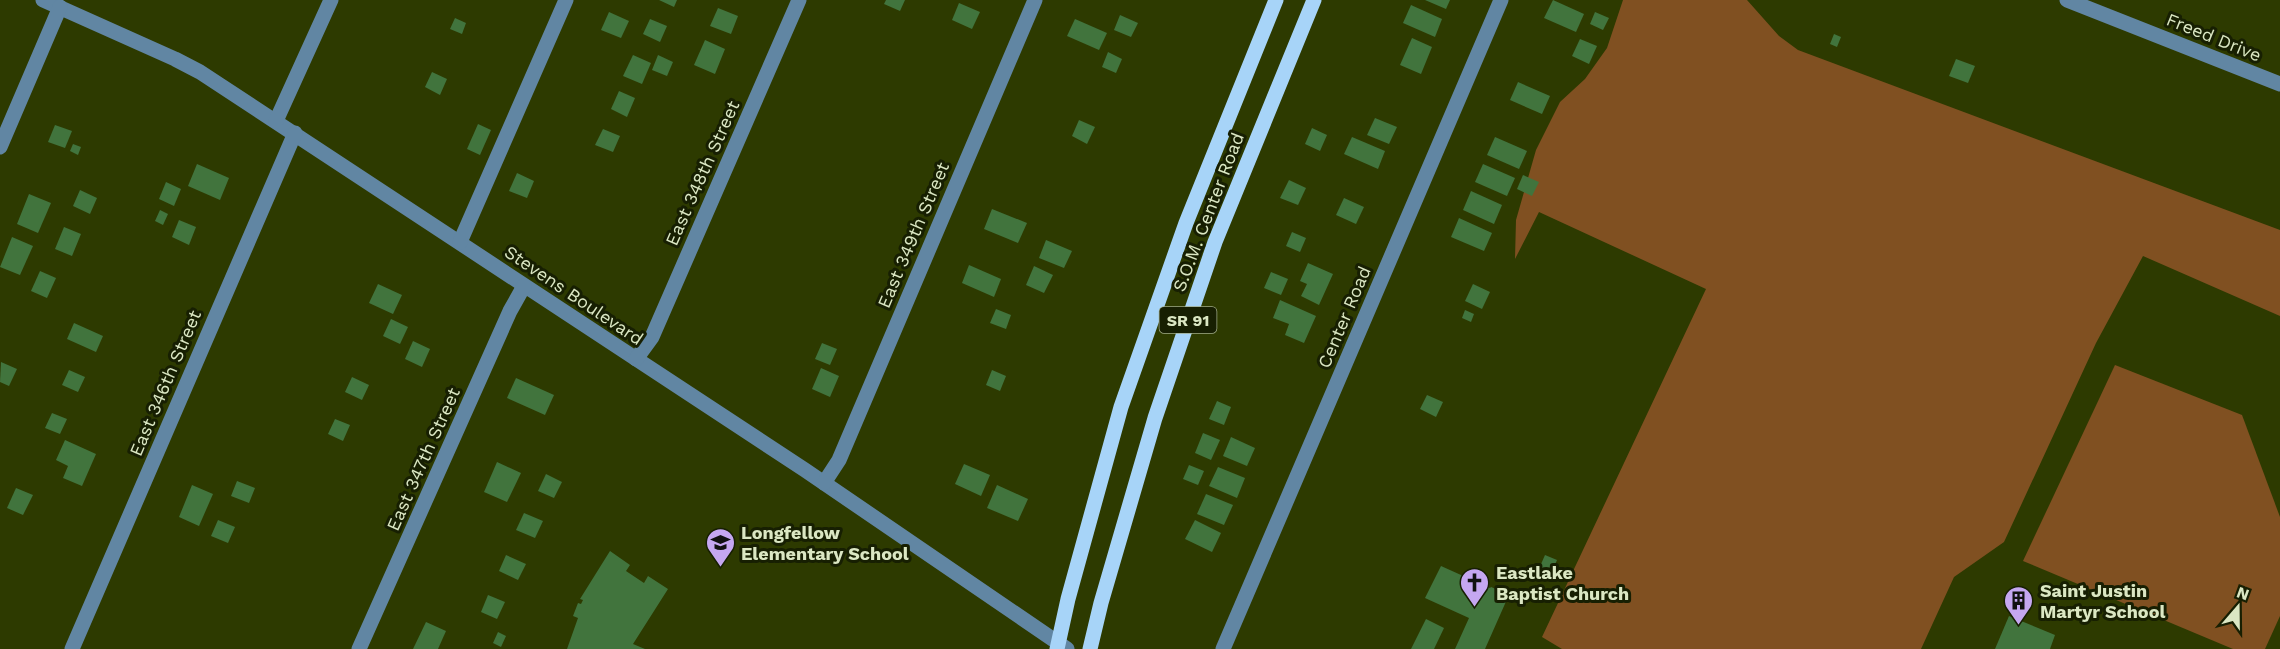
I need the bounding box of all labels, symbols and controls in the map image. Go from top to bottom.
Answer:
street label: Freed Drive [2164,8,2264,66]
street label: East 348th Street [661,97,744,249]
street label: S.O.M. Center Road [1168,130,1248,294]
street label: East 349th Street [873,158,953,311]
street label: Stevens Boulevard [501,241,647,349]
street label: Center Road [1313,263,1375,371]
street label: East 346th Street [125,307,205,459]
road number: SR 91 [1160,307,1216,333]
street label: East 347th Street [382,384,464,534]
place label: Longfellow Elementary School [741,522,909,564]
school or university icon: Longfellow Elementary School [704,526,736,568]
place label: Eastlake Baptist Church [1496,562,1629,604]
church icon: Eastlake Baptist Church [1459,566,1491,608]
north arrow [2208,577,2268,637]
place label: Saint Justin Martyr School [2040,580,2165,622]
text: N [2234,582,2252,604]
building icon: Saint Justin Martyr School [2003,584,2035,626]

